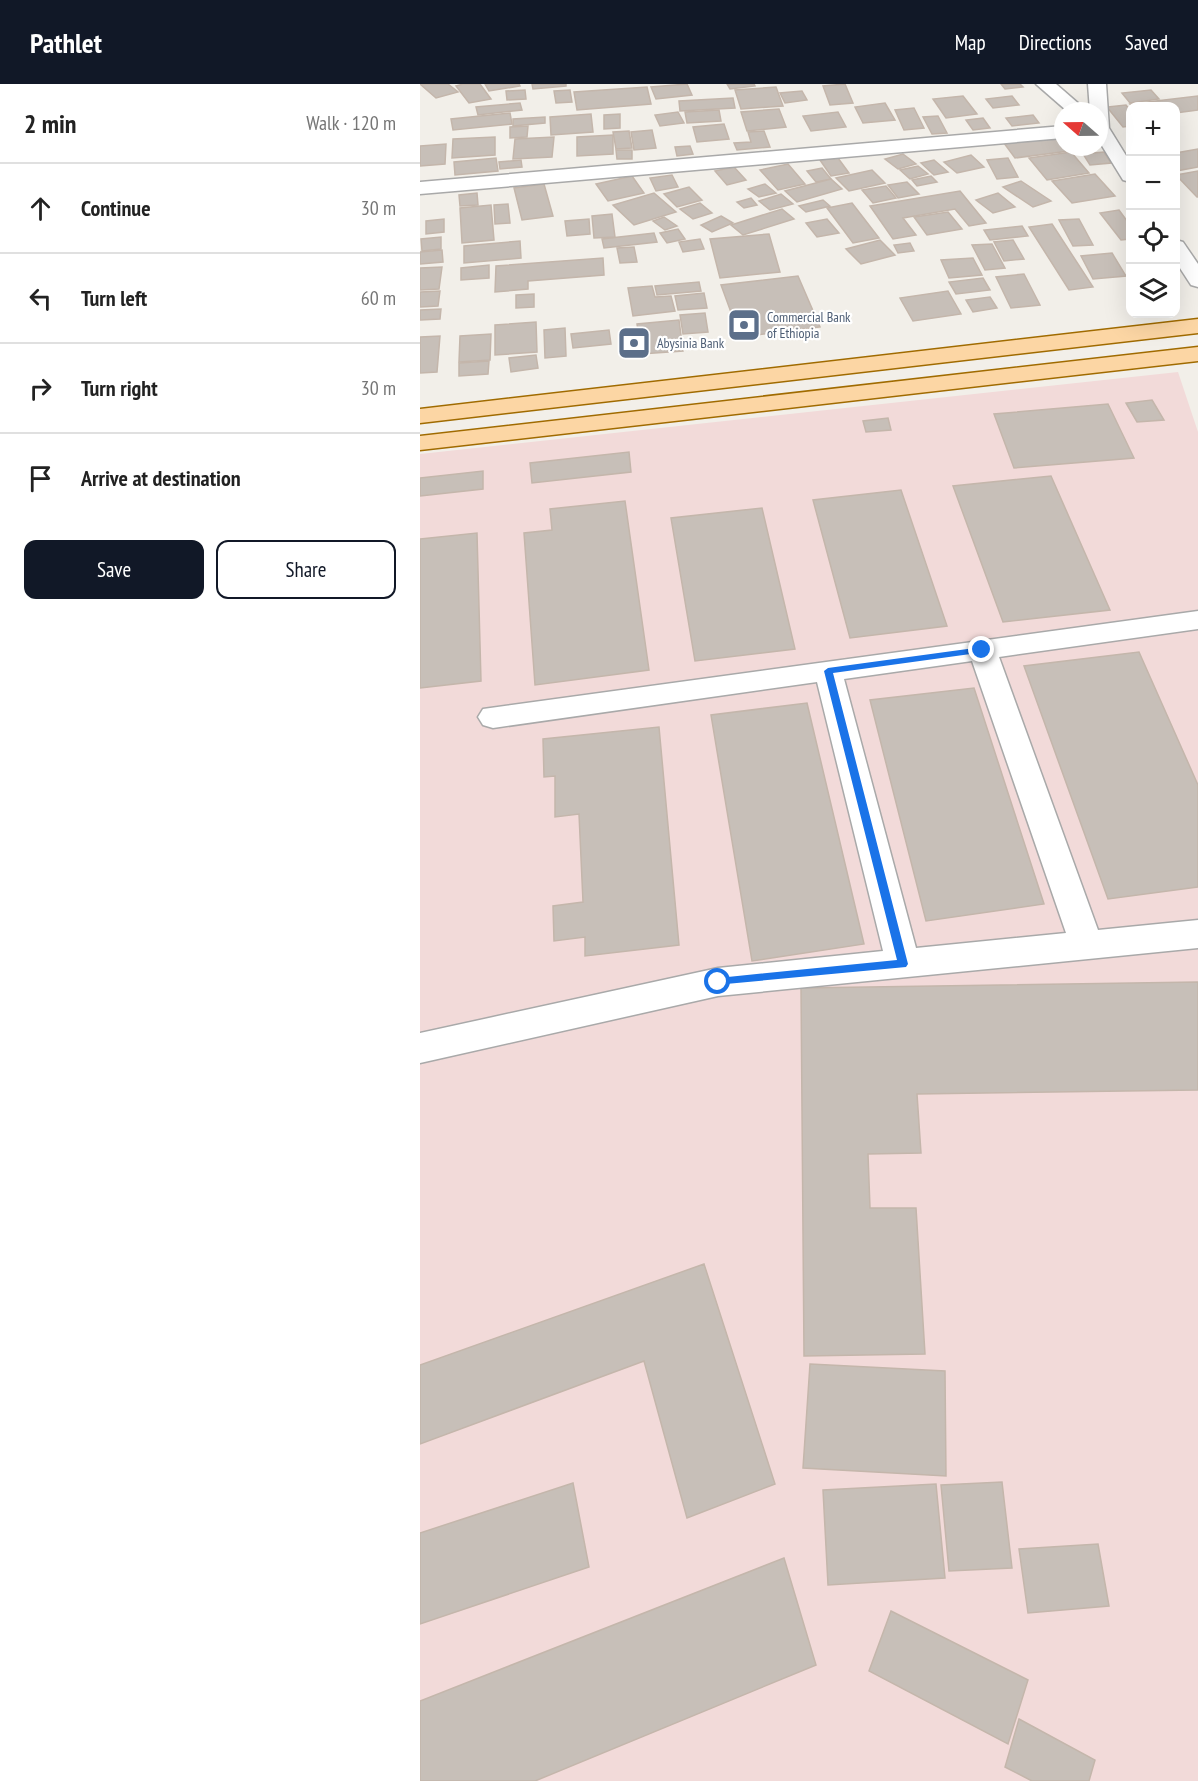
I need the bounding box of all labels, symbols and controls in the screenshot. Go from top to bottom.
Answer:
text: Pathlet [30,24,102,61]
text: Map [955,29,986,56]
text: Directions [1019,29,1092,56]
text: Saved [1125,29,1168,56]
north arrow [1054,102,1108,156]
map controls [1126,102,1180,318]
button: + [1126,102,1180,156]
text: 2 min [24,107,77,140]
text: Walk · 120 m [306,110,396,136]
button: − [1126,156,1180,210]
icon: ahead [24,192,57,225]
text: Continue [81,194,151,222]
text: 30 m [361,195,396,221]
button: locate [1126,210,1180,264]
button: layers [1126,264,1180,318]
icon: left [24,282,57,315]
text: Turn left [81,284,147,312]
text: 60 m [361,285,396,311]
bank icon: Commercial Bank of Ethiopia [726,307,762,343]
place label: Commercial Bank of Ethiopia [767,308,851,342]
bank icon: Abysinia Bank [616,325,652,361]
place label: Abysinia Bank [657,334,725,352]
icon: right [24,372,57,405]
text: Turn right [81,374,158,402]
text: 30 m [361,375,396,401]
icon: arrive [24,462,57,495]
text: Arrive at destination [81,464,241,492]
button: Save [24,540,204,599]
button: Share [216,540,396,599]
route end [968,636,994,662]
route start [704,968,730,994]

